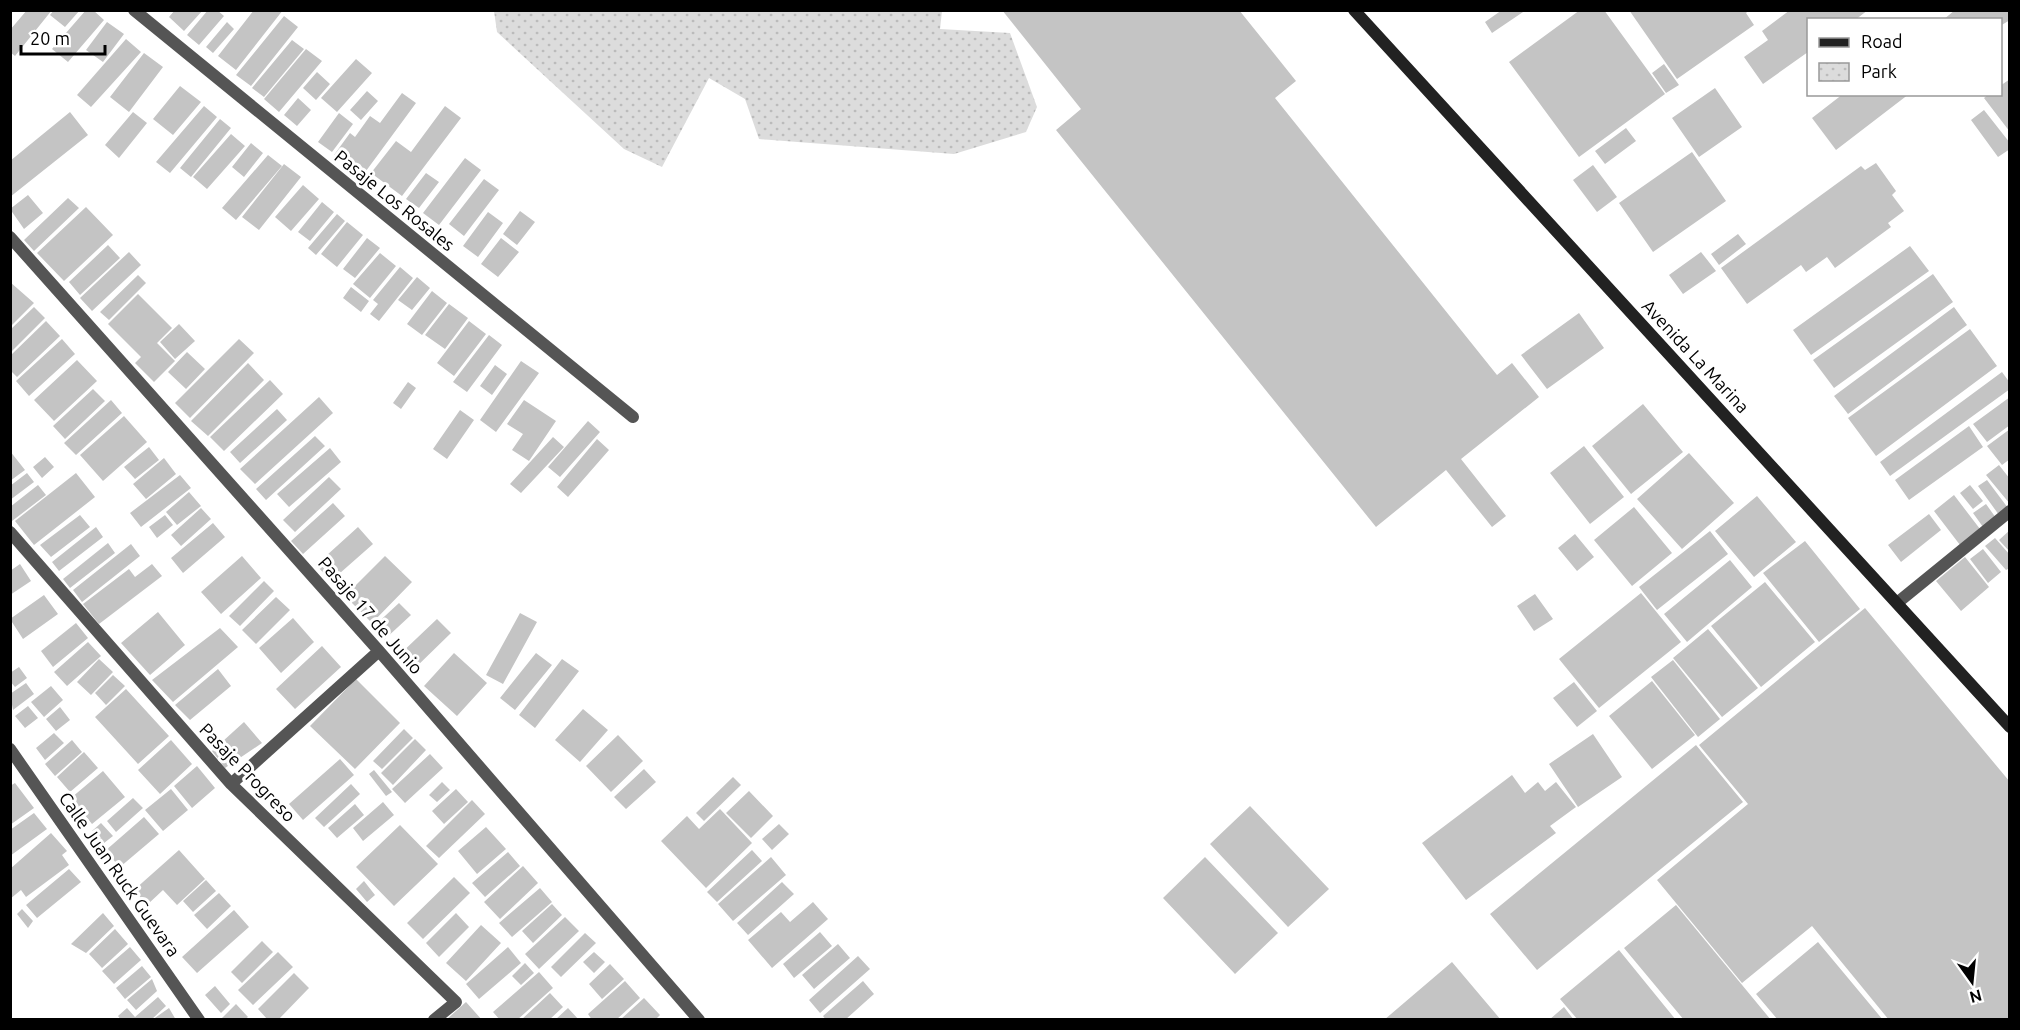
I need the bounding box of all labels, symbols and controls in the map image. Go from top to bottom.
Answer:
scale bar [21,18,105,56]
legend [1807,18,2002,96]
text: 20 m [30,28,70,48]
text: Road [1861,31,1903,51]
text: Park [1861,61,1897,81]
street label: Pasaje Los Rosales [331,146,459,255]
street label: Avenida La Marina [1639,295,1753,417]
street label: Pasaje 17 de Junio [315,552,427,678]
street label: Pasaje Progreso [196,719,300,825]
street label: Calle Juan Ruck Guevara [56,788,184,960]
north arrow [1942,952,2002,1012]
text: N [1968,986,1984,1007]

